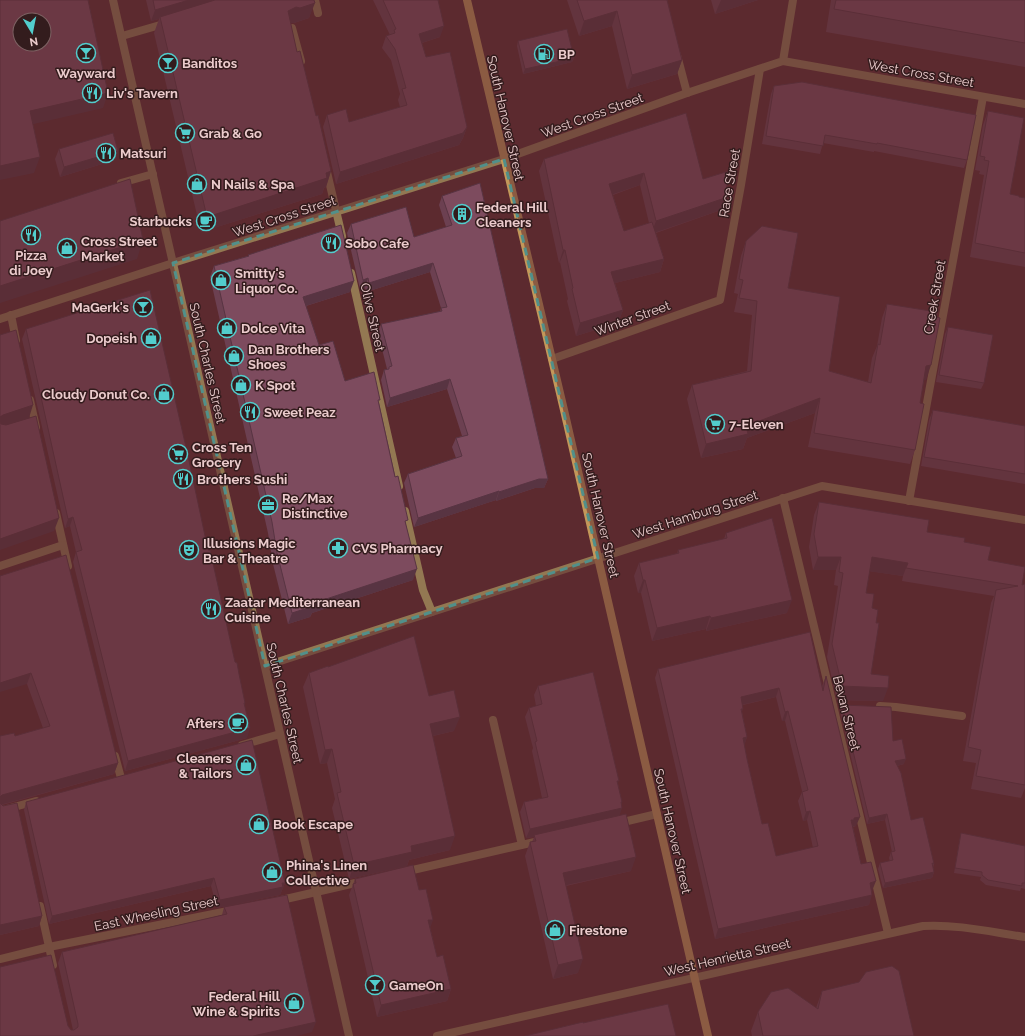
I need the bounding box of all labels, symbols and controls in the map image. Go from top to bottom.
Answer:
north arrow [12,12,52,52]
text: N [28,34,39,48]
bar icon: Wayward [75,42,97,64]
fuel station icon: BP [533,43,555,65]
place label: BP [558,47,575,62]
bar icon: Banditos [157,52,179,74]
street label: South Hanover Street [484,54,527,183]
place label: Banditos [182,56,238,71]
street label: West Cross Street [867,57,976,90]
place label: Wayward [57,66,115,81]
restaurant icon: Liv's Tavern [81,82,103,104]
place label: Liv's Tavern [106,86,178,101]
street label: West Cross Street [539,90,646,141]
supermarket icon: Grab & Go [174,122,196,144]
place label: Grab & Go [199,126,262,141]
restaurant icon: Matsuri [95,142,117,164]
place label: Matsuri [120,146,166,161]
street label: Race Street [716,147,743,219]
shop icon: N Nails & Spa [186,173,208,195]
place label: N Nails & Spa [211,177,295,192]
street label: West Cross Street [231,193,338,240]
place label: Federal Hill Cleaners [476,200,548,230]
building icon: Federal Hill Cleaners [451,203,473,225]
cafe icon: Starbucks [195,210,217,232]
place label: Starbucks [129,214,193,229]
restaurant icon: Pizza di Joey [20,224,42,246]
restaurant icon: Sobo Cafe [320,232,342,254]
place label: Cross Street Market [81,234,157,264]
place label: Sobo Cafe [345,236,409,251]
shop icon: Cross Street Market [56,237,78,259]
place label: Pizza di Joey [9,248,53,278]
street label: Creek Street [921,258,948,335]
place label: Smitty's Liquor Co. [235,266,298,296]
shop icon: Smitty's Liquor Co. [210,269,232,291]
street label: Olive Street [357,281,388,353]
bar icon: MaGerk's [132,296,154,318]
street label: Winter Street [592,298,673,339]
place label: MaGerk's [72,300,130,315]
street label: South Charles Street [186,301,229,426]
shop icon: Dolce Vita [216,317,238,339]
place label: Dolce Vita [241,321,305,336]
shop icon: Dopeish [140,327,162,349]
place label: Dopeish [86,331,137,346]
place label: Dan Brothers Shoes [248,342,330,372]
shop icon: Dan Brothers Shoes [223,345,245,367]
shop icon: K Spot [230,374,252,396]
place label: K Spot [255,378,296,393]
shop icon: Cloudy Donut Co. [153,383,175,405]
place label: Cloudy Donut Co. [42,387,150,402]
restaurant icon: Sweet Peaz [239,401,261,423]
place label: Sweet Peaz [264,405,336,420]
supermarket icon: 7-Eleven [704,413,726,435]
place label: 7-Eleven [729,417,784,432]
place label: Cross Ten Grocery [192,440,252,470]
supermarket icon: Cross Ten Grocery [167,443,189,465]
street label: South Hanover Street [579,451,622,580]
restaurant icon: Brothers Sushi [172,468,194,490]
place label: Brothers Sushi [197,472,287,487]
street label: West Hamburg Street [631,487,760,542]
place label: Re/Max Distinctive [282,491,348,521]
office icon: Re/Max Distinctive [257,494,279,516]
place label: Illusions Magic Bar & Theatre [203,536,296,566]
pharmacy icon: CVS Pharmacy [327,537,349,559]
theatre icon: Illusions Magic Bar & Theatre [178,539,200,561]
place label: CVS Pharmacy [352,541,443,556]
place label: Zaatar Mediterranean Cuisine [225,595,360,625]
restaurant icon: Zaatar Mediterranean Cuisine [200,598,222,620]
street label: South Charles Street [263,641,306,766]
street label: Bevan Street [830,674,863,753]
cafe icon: Afters [227,712,249,734]
place label: Afters [187,716,225,731]
place label: Cleaners & Tailors [177,751,233,781]
shop icon: Cleaners & Tailors [235,754,257,776]
street label: South Hanover Street [651,767,694,896]
shop icon: Book Escape [248,813,270,835]
place label: Book Escape [273,817,353,832]
place label: Phina's Linen Collective [286,858,367,888]
shop icon: Phina's Linen Collective [261,861,283,883]
street label: East Wheeling Street [93,893,220,934]
shop icon: Firestone [544,919,566,941]
place label: Firestone [569,923,628,938]
street label: West Henrietta Street [663,936,792,979]
bar icon: GameOn [364,974,386,996]
place label: GameOn [389,978,444,993]
place label: Federal Hill Wine & Spirits [193,989,281,1019]
shop icon: Federal Hill Wine & Spirits [283,992,305,1014]

